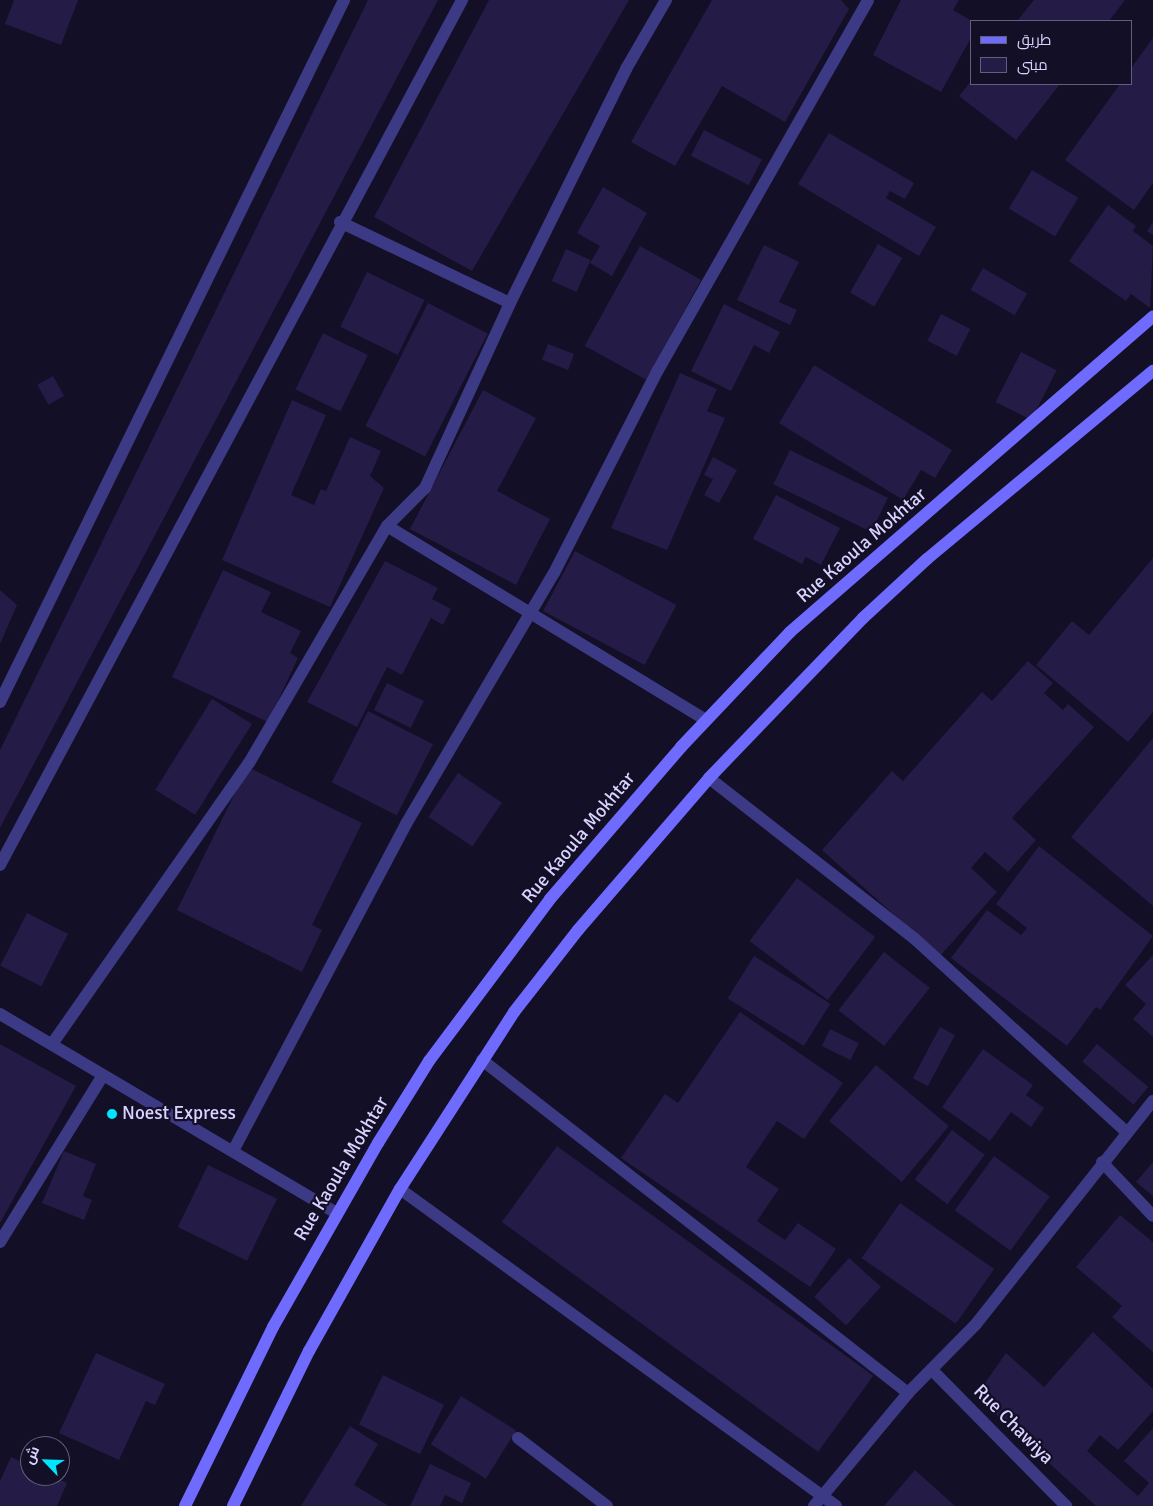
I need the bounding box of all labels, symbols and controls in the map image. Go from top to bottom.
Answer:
legend [970,20,1133,85]
text: طريق [1017,31,1051,49]
text: مبنى [1017,56,1048,74]
street label: Rue Kaoula Mokhtar [793,484,931,608]
street label: Rue Kaoula Mokhtar [518,768,640,908]
street label: Rue Kaoula Mokhtar [290,1093,394,1245]
place label: Noest Express [122,1103,236,1125]
marker: Noest Express [106,1108,118,1120]
street label: Rue Chawiya [968,1380,1058,1470]
north arrow [20,1436,70,1486]
text: ش [20,1443,43,1467]

